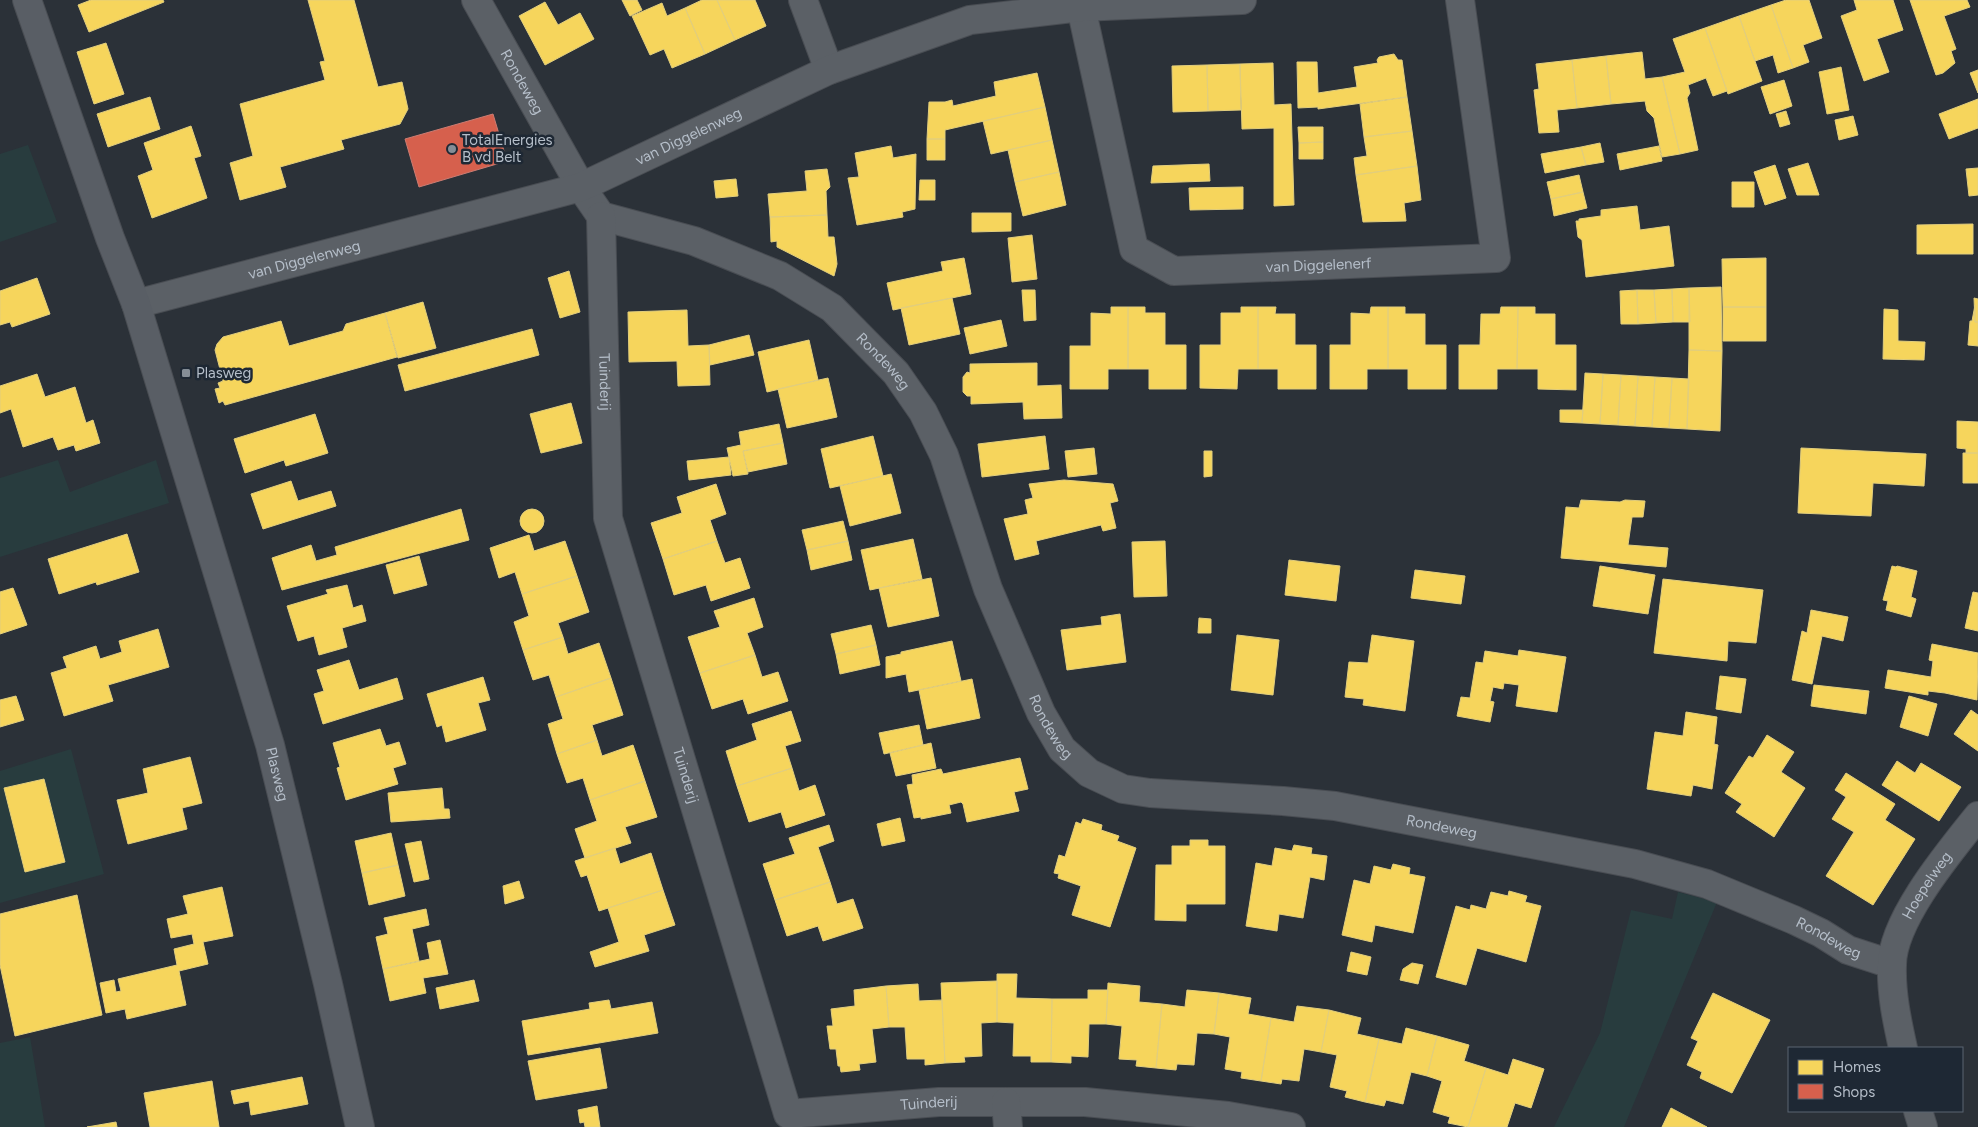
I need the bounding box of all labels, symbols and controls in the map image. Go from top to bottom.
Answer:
street label: Rondeweg [497,46,547,118]
street label: van Diggelenweg [632,104,745,169]
place label: TotalEnergies B vd Belt [462,131,553,166]
marker: TotalEnergies B vd Belt [446,143,458,155]
street label: van Diggelenweg [246,236,362,283]
street label: van Diggelenerf [1265,254,1372,276]
street label: Rondeweg [852,329,914,394]
street label: Tuinderij [595,353,615,411]
place label: Plasweg [196,364,251,382]
marker: Plasweg [180,367,192,379]
street label: Rondeweg [1025,692,1076,763]
street label: Plasweg [262,745,292,803]
street label: Tuinderij [669,745,703,806]
street label: Rondeweg [1405,811,1479,842]
street label: Hoepelweg [1898,848,1956,922]
street label: Rondeweg [1793,913,1863,963]
legend [1788,1047,1963,1112]
text: Homes [1833,1058,1881,1076]
text: Shops [1833,1083,1875,1101]
street label: Tuinderij [900,1093,958,1114]

